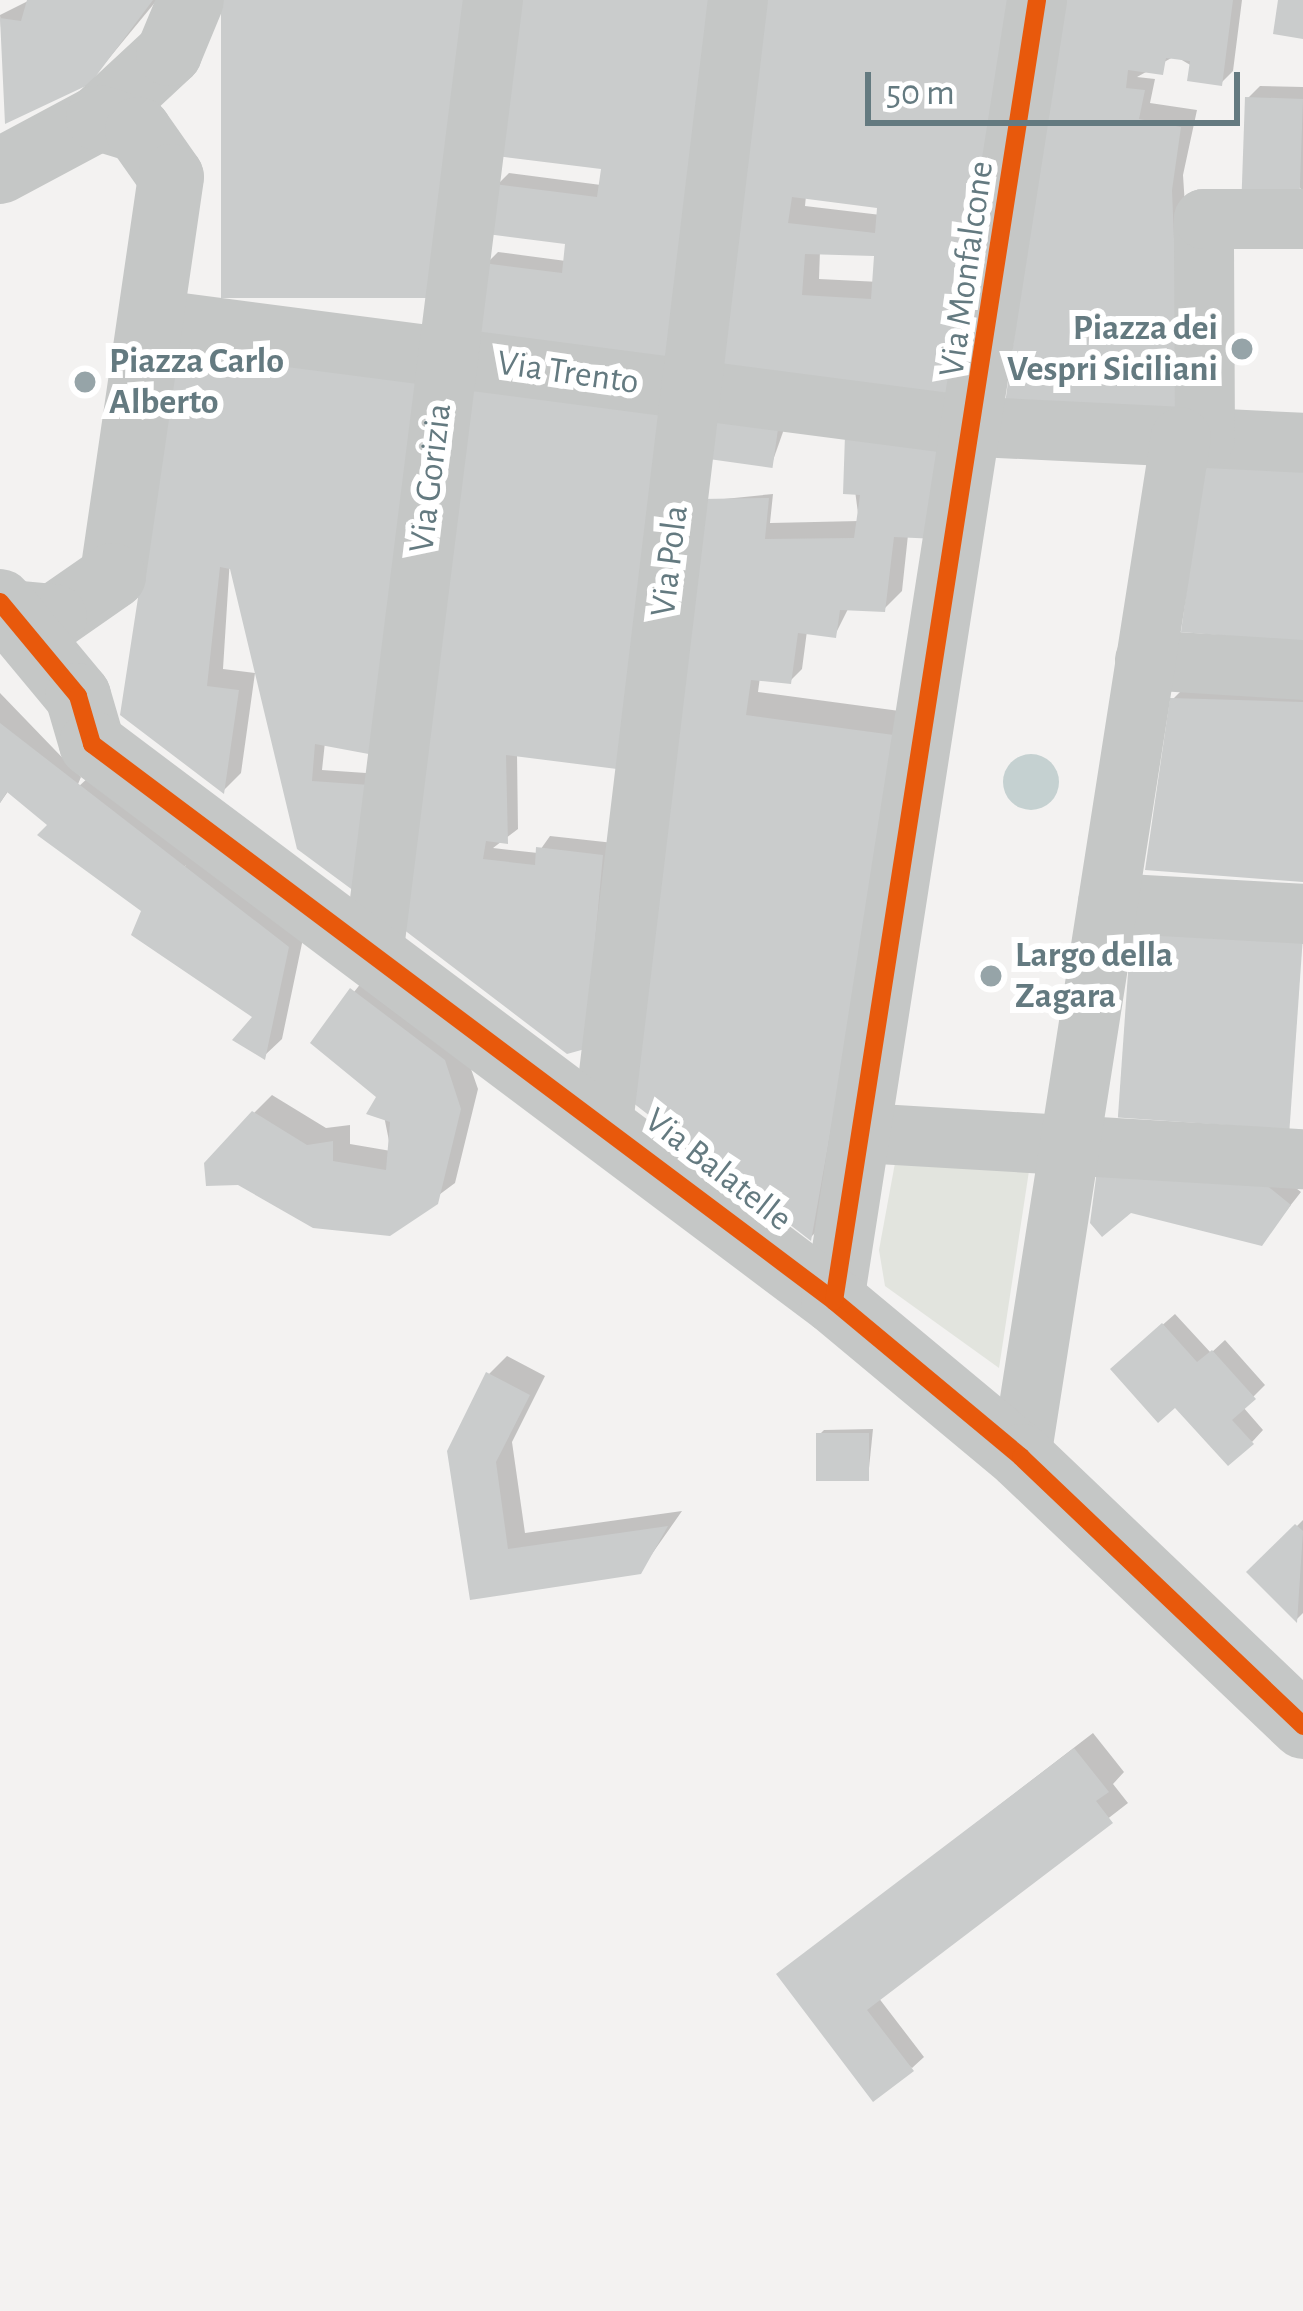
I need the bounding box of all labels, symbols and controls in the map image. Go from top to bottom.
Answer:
scale bar [871,48,1246,122]
text: 50 m [886,75,955,111]
street label: Via Monfalcone [930,158,1004,380]
place label: Piazza dei Vespri Siciliani [1007,306,1218,391]
marker: Piazza dei Vespri Siciliani [1229,336,1255,362]
place label: Piazza Carlo Alberto [109,339,284,424]
street label: Via Trento [495,342,641,404]
marker: Piazza Carlo Alberto [72,369,98,395]
street label: Via Gorizia [400,401,462,555]
street label: Via Pola [642,503,698,619]
place label: Largo della Zagara [1015,933,1173,1018]
marker: Largo della Zagara [978,963,1004,989]
street label: Via Balatelle [636,1099,800,1241]

